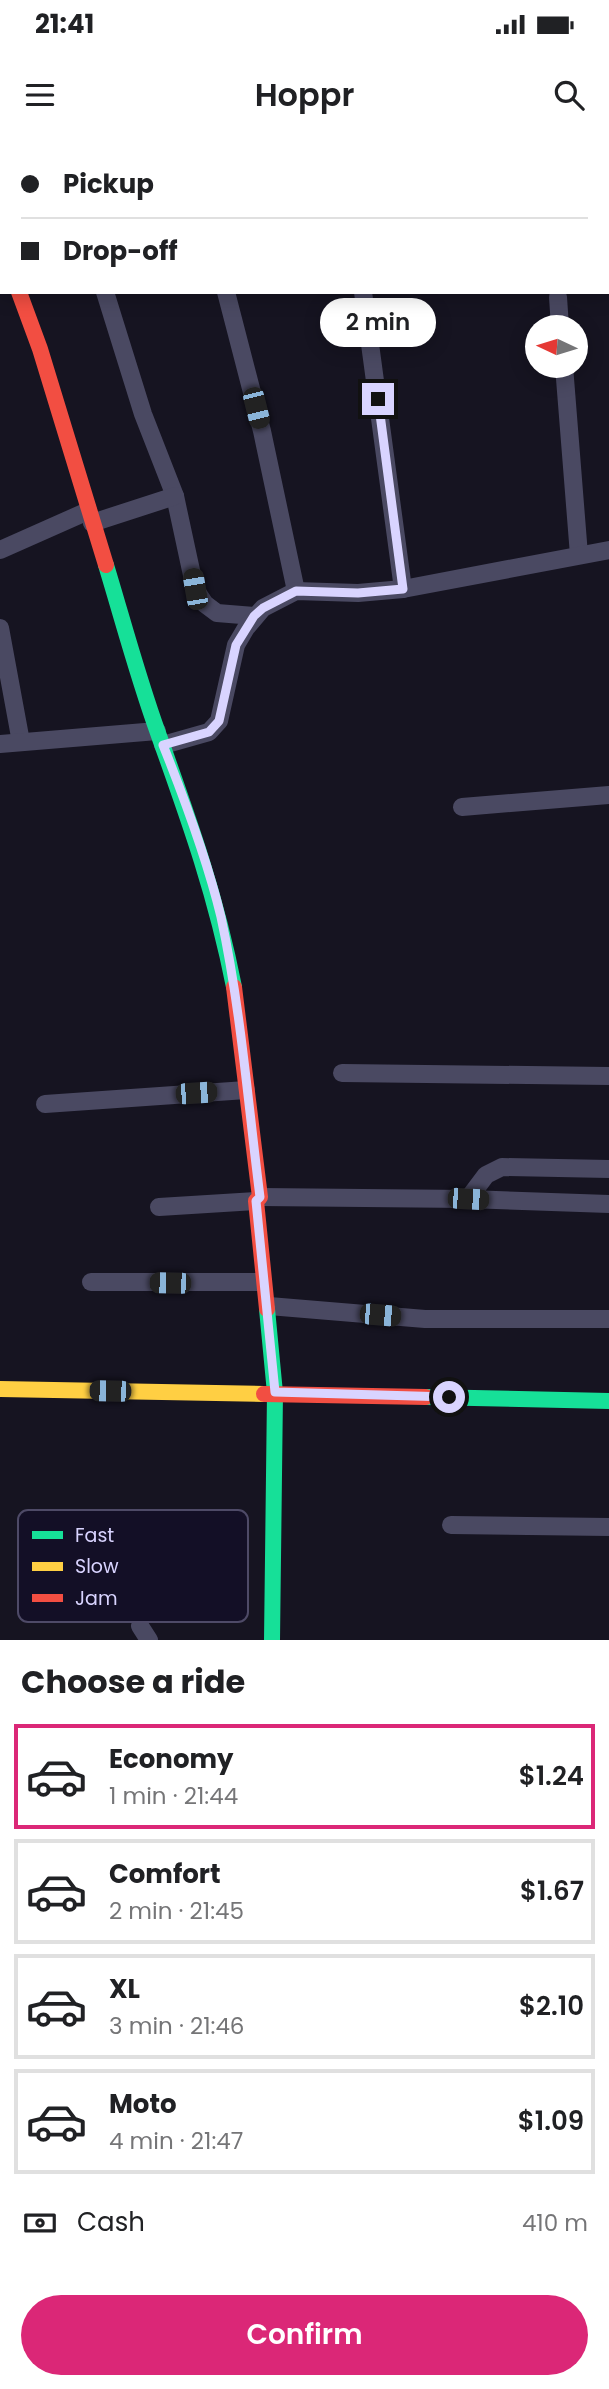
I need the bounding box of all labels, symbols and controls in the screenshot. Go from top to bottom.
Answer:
text: 21:41 [35,6,94,42]
text: Hoppr [255,72,354,117]
icon: menu [21,76,59,114]
icon: search [550,76,588,114]
text: Pickup [63,166,154,202]
text: Drop-off [63,233,178,269]
callout: 2 min [320,298,436,346]
text: 2 min [346,306,410,338]
north arrow [525,315,588,378]
map controls [525,315,588,378]
route end [362,383,394,415]
car [241,385,272,431]
car [182,566,209,612]
car [175,1081,218,1105]
car [447,1187,490,1211]
car [149,1272,192,1294]
car [359,1303,402,1327]
car [89,1380,132,1402]
route start [433,1381,465,1413]
legend [18,1510,248,1622]
text: Fast [75,1522,114,1549]
text: Slow [75,1553,119,1580]
text: Jam [75,1585,117,1612]
text: Choose a ride [21,1659,245,1704]
text: Economy [109,1741,233,1777]
icon: car [25,1745,88,1808]
text: $1.24 [519,1758,584,1794]
text: 1 min · 21:44 [109,1780,238,1812]
text: Comfort [109,1856,221,1892]
icon: car [25,1860,88,1923]
text: $1.67 [520,1873,584,1909]
text: 2 min · 21:45 [109,1895,244,1927]
text: XL [109,1971,140,2007]
icon: car [25,1975,88,2038]
text: $2.10 [519,1988,584,2024]
text: 3 min · 21:46 [109,2010,244,2042]
text: Moto [109,2086,177,2122]
icon: car [25,2090,88,2153]
text: $1.09 [518,2103,584,2139]
text: 4 min · 21:47 [109,2125,243,2157]
icon: cash [21,2204,59,2242]
text: Cash [77,2204,145,2240]
text: 410 m [522,2207,588,2239]
button: Confirm [21,2295,588,2375]

